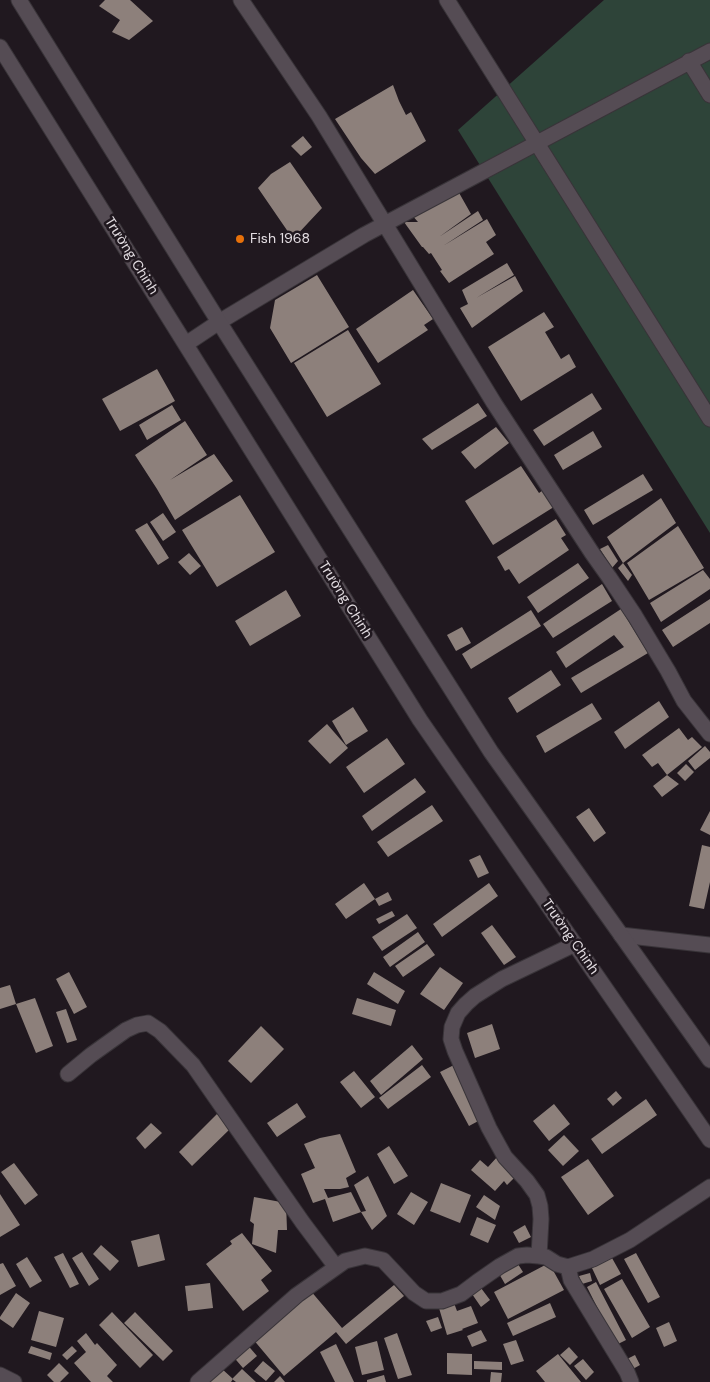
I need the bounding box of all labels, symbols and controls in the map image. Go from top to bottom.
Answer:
street label: Trường Chinh [101,214,161,298]
place label: Fish 1968 [250,231,310,247]
marker: Fish 1968 [234,233,246,245]
street label: Trường Chinh [315,558,375,642]
street label: Trường Chinh [538,896,602,978]

